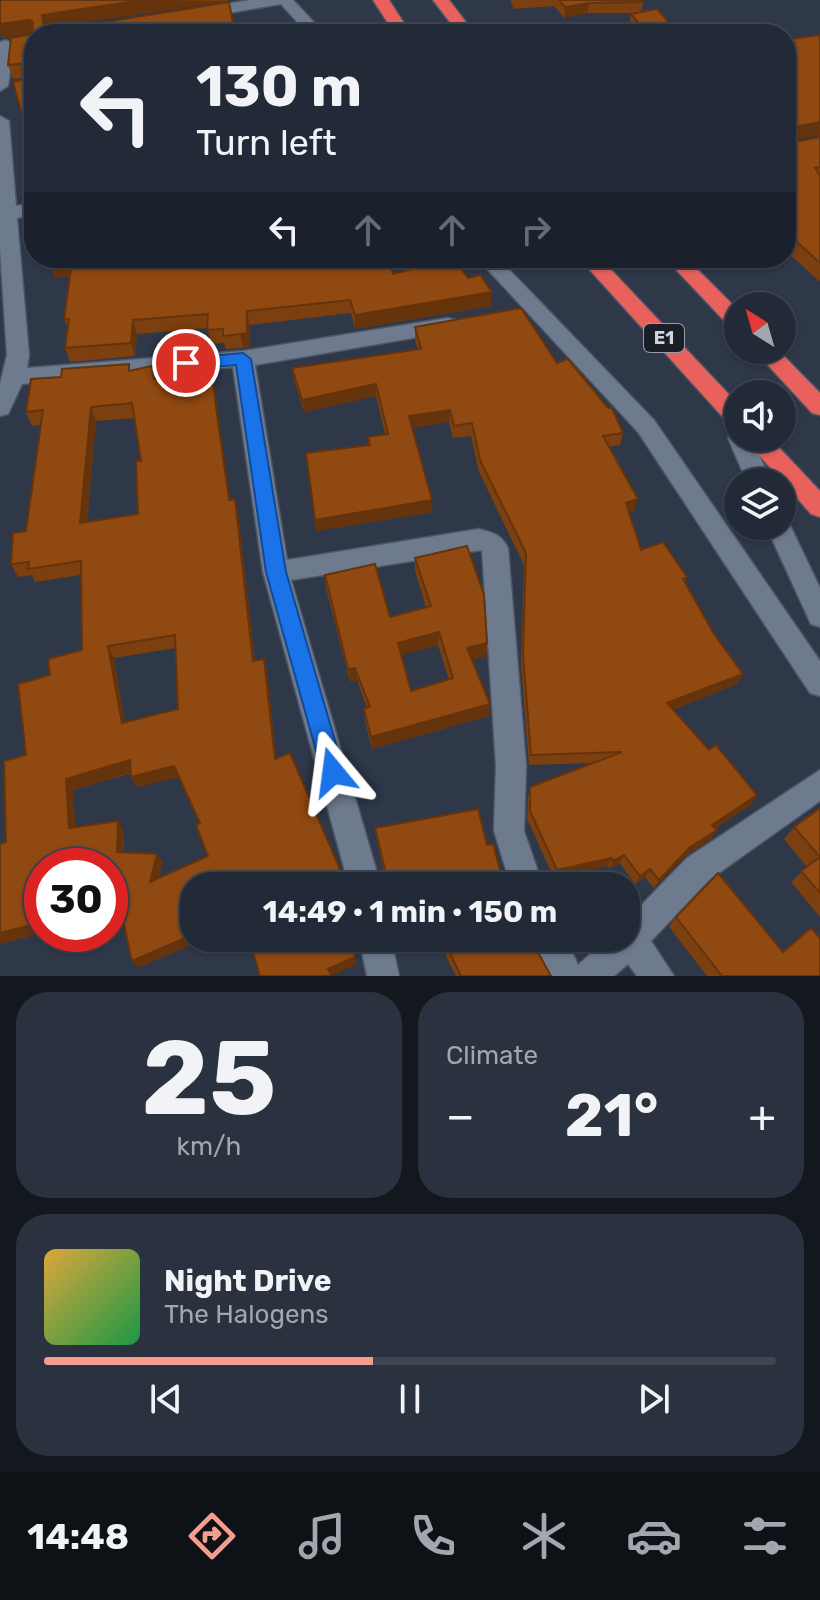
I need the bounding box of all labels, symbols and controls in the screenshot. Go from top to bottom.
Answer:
text: 130 m [196,54,362,120]
icon: left [64,56,168,160]
text: Turn left [196,121,337,164]
icon: left [262,208,306,252]
icon: ahead [346,208,390,252]
icon: ahead [430,208,474,252]
icon: right [514,208,558,252]
north arrow [724,292,796,364]
map controls [724,292,796,540]
road number: E1 [644,324,684,352]
pin [152,329,220,397]
icon: arrive [164,341,208,385]
button: sound [724,380,796,452]
button: layers [724,468,796,540]
position arrow [291,730,375,814]
speed limit sign: 30 [24,848,128,952]
text: 14:49 · 1 min · 150 m [263,894,557,930]
text: 25 [142,1017,276,1140]
text: Climate [446,1040,538,1071]
text: 21° [565,1080,658,1151]
text: − [446,1090,475,1142]
text: + [749,1090,776,1142]
text: km/h [177,1131,241,1162]
text: Night Drive [164,1263,332,1299]
text: The Halogens [164,1299,329,1330]
icon: previous [144,1377,188,1421]
icon: pause [388,1377,432,1421]
icon: next [632,1377,676,1421]
icon: directions [184,1508,240,1564]
icon: music [294,1508,350,1564]
icon: phone [405,1508,461,1564]
icon: climate [516,1508,572,1564]
icon: car [626,1508,682,1564]
icon: filters [737,1508,793,1564]
text: 14:48 [27,1515,129,1558]

